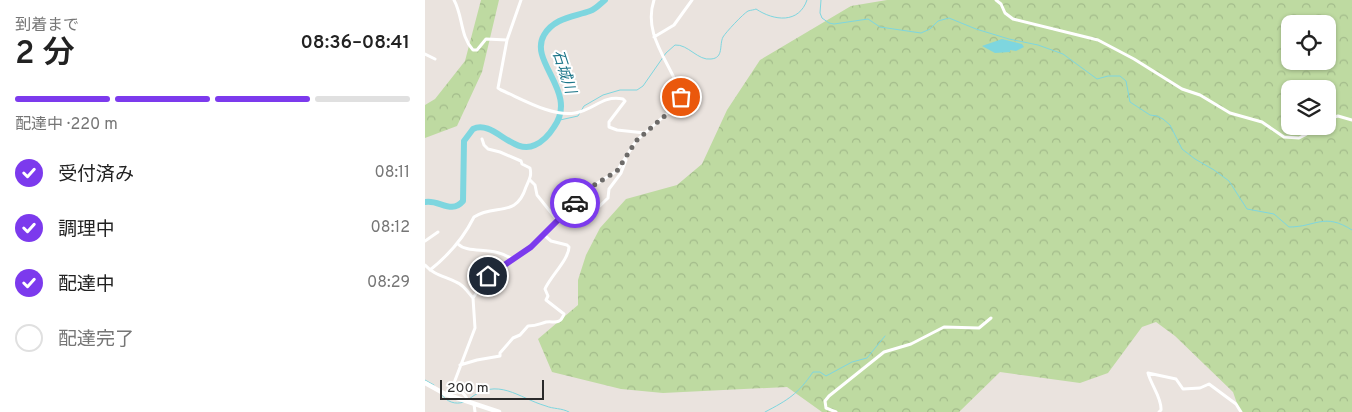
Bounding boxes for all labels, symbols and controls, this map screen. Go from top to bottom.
map controls [1281,15,1336,135]
button: locate [1281,15,1336,70]
text: 到着まで [15,16,79,36]
text: 08:36–08:41 [300,31,410,55]
text: 2 分 [15,35,74,75]
water label: 石城川 [547,48,580,98]
pin [660,76,702,118]
button: layers [1281,80,1336,135]
icon: bag [667,83,695,111]
text: 配達中 · 220 m [15,115,118,135]
icon: check [15,159,43,187]
text: 受付済み [58,163,134,187]
text: 08:11 [374,163,410,183]
courier [550,178,600,228]
icon: car [561,189,589,217]
icon: check [15,214,43,242]
text: 調理中 [58,218,115,242]
text: 08:12 [371,218,410,238]
pin [467,255,509,297]
icon: home [474,262,502,290]
icon: check [15,269,43,297]
text: 配達中 [58,273,115,297]
text: 08:29 [367,273,410,293]
text: 配達完了 [58,328,134,352]
scale bar [440,377,544,400]
text: 200 m [447,380,489,397]

